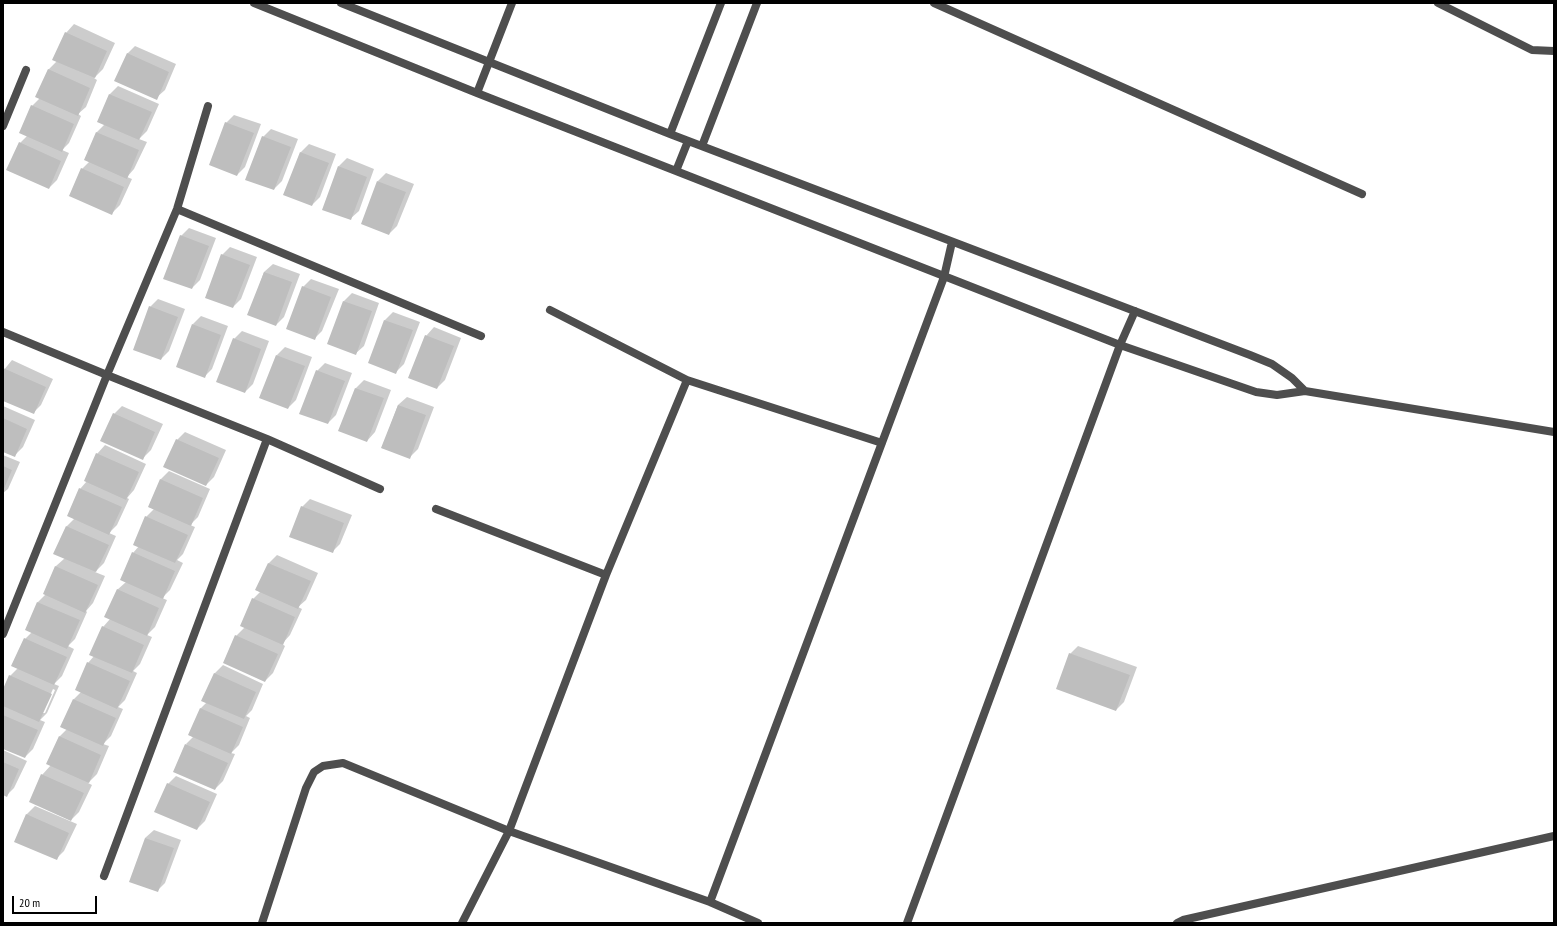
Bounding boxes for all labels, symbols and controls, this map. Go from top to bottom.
scale bar [14,888,99,914]
text: 20 m [19,895,40,910]

